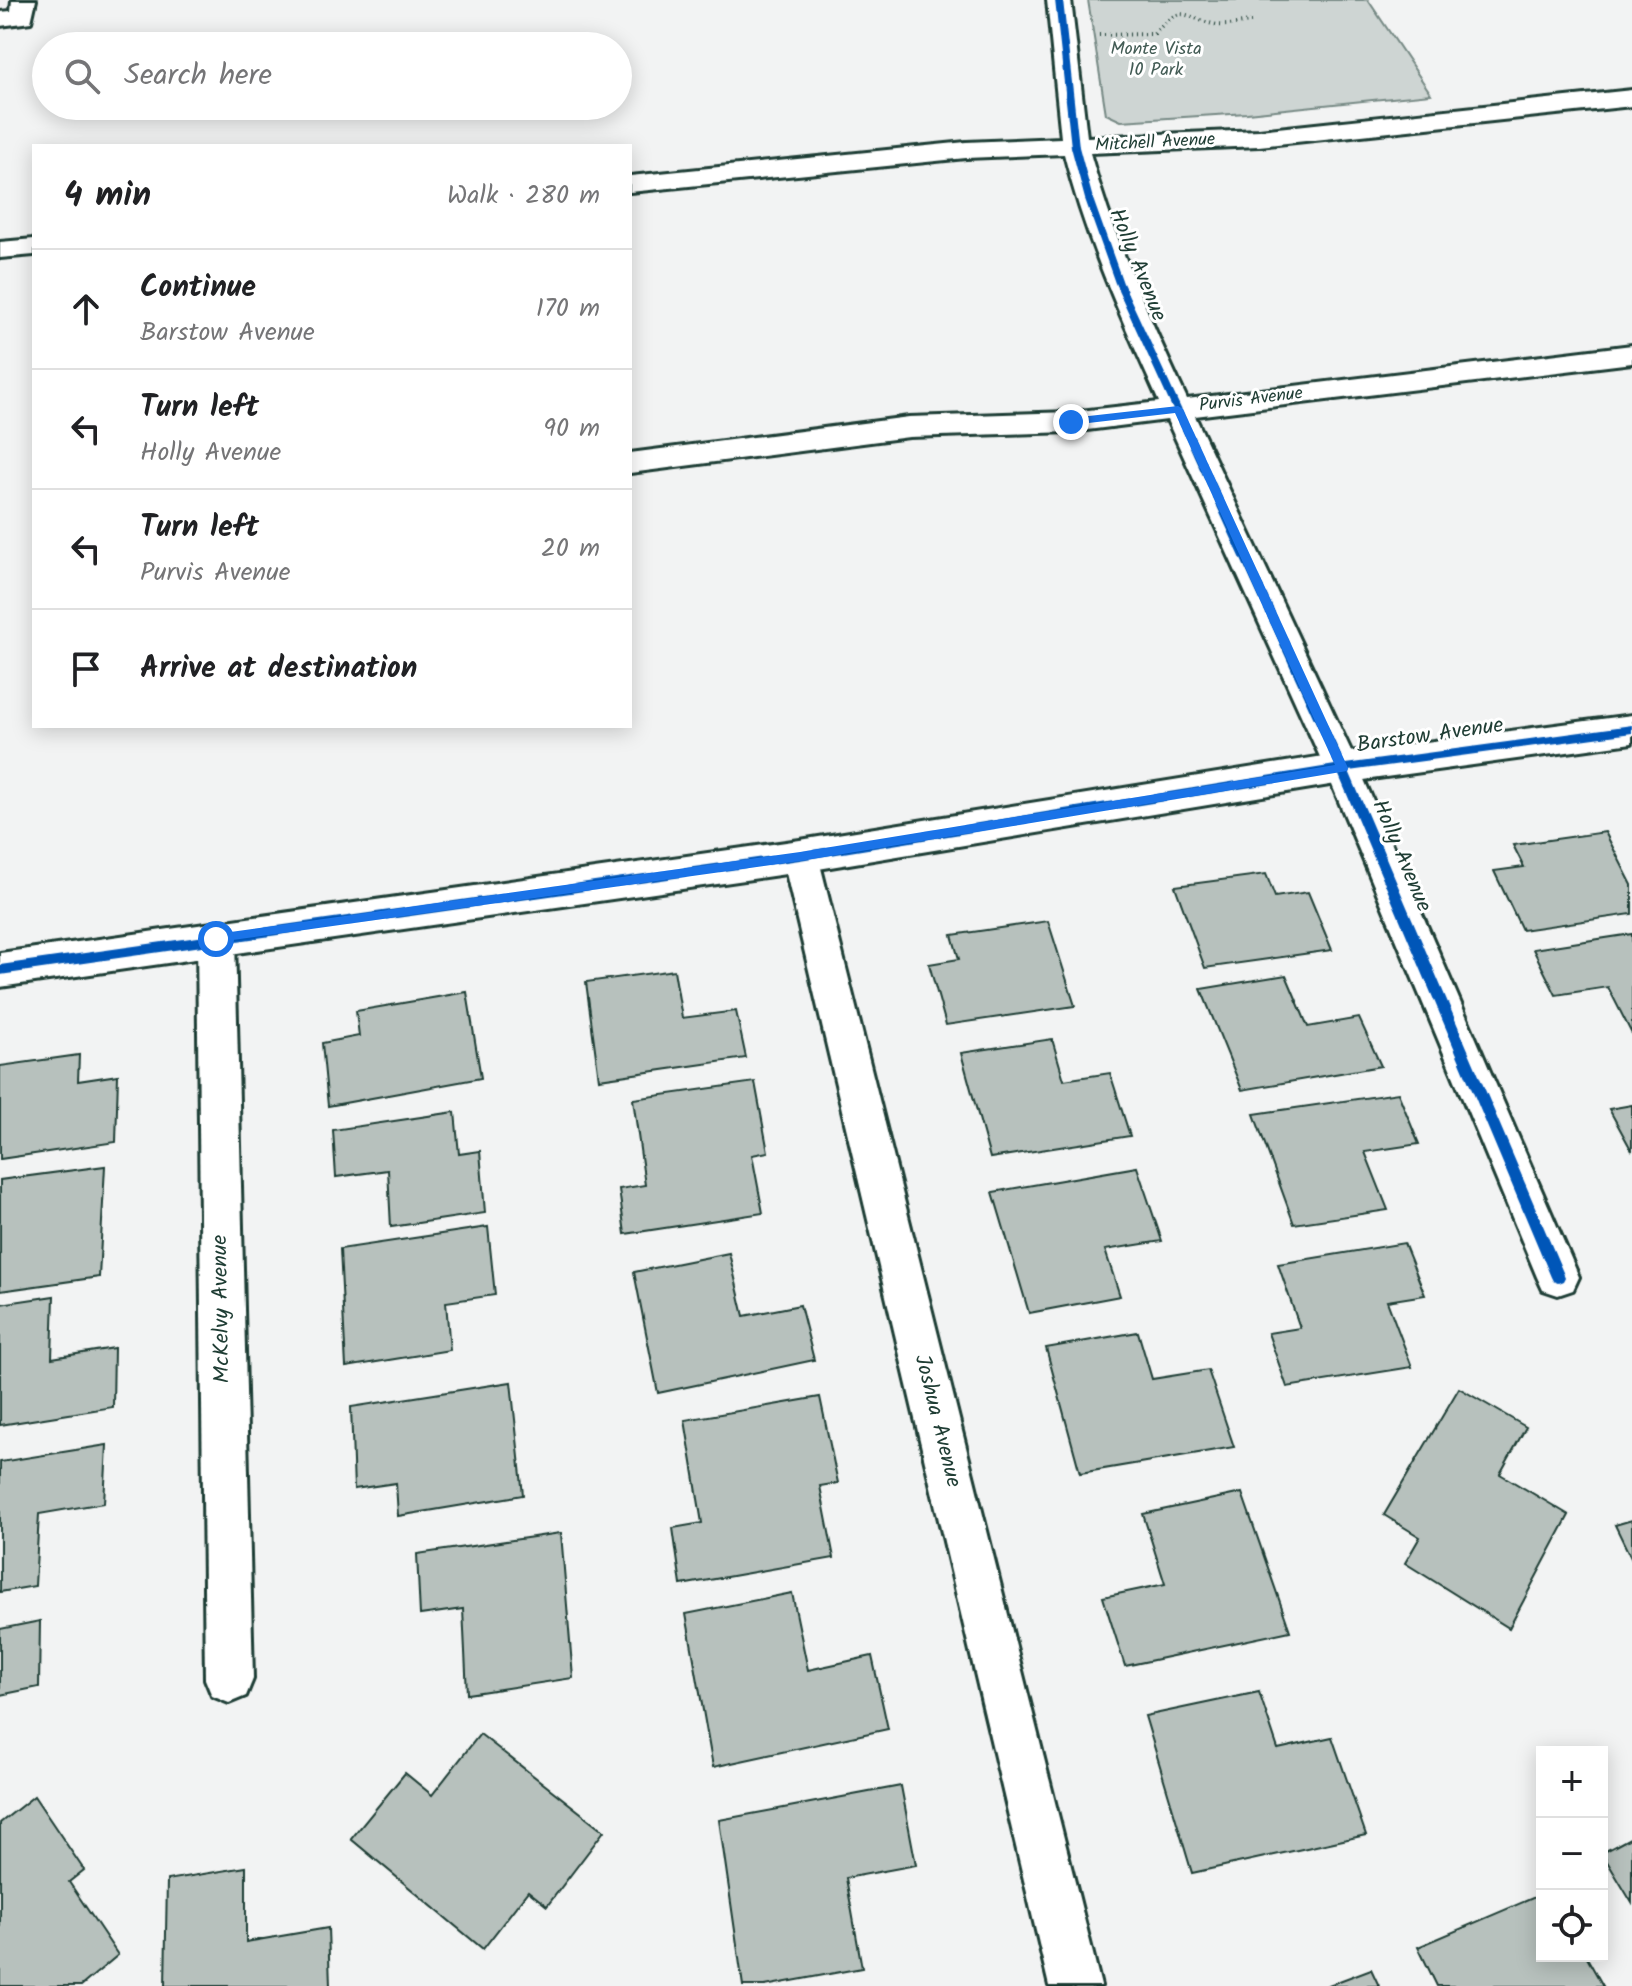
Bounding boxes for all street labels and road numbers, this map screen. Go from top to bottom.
street label: Mitchell Avenue [1094,125,1216,161]
street label: Holly Avenue [1098,203,1176,327]
street label: Purvis Avenue [1198,379,1304,421]
street label: Barstow Avenue [1354,708,1506,764]
street label: Holly Avenue [1362,794,1440,918]
street label: McKelvy Avenue [203,1234,241,1384]
street label: Joshua Avenue [904,1351,970,1491]

